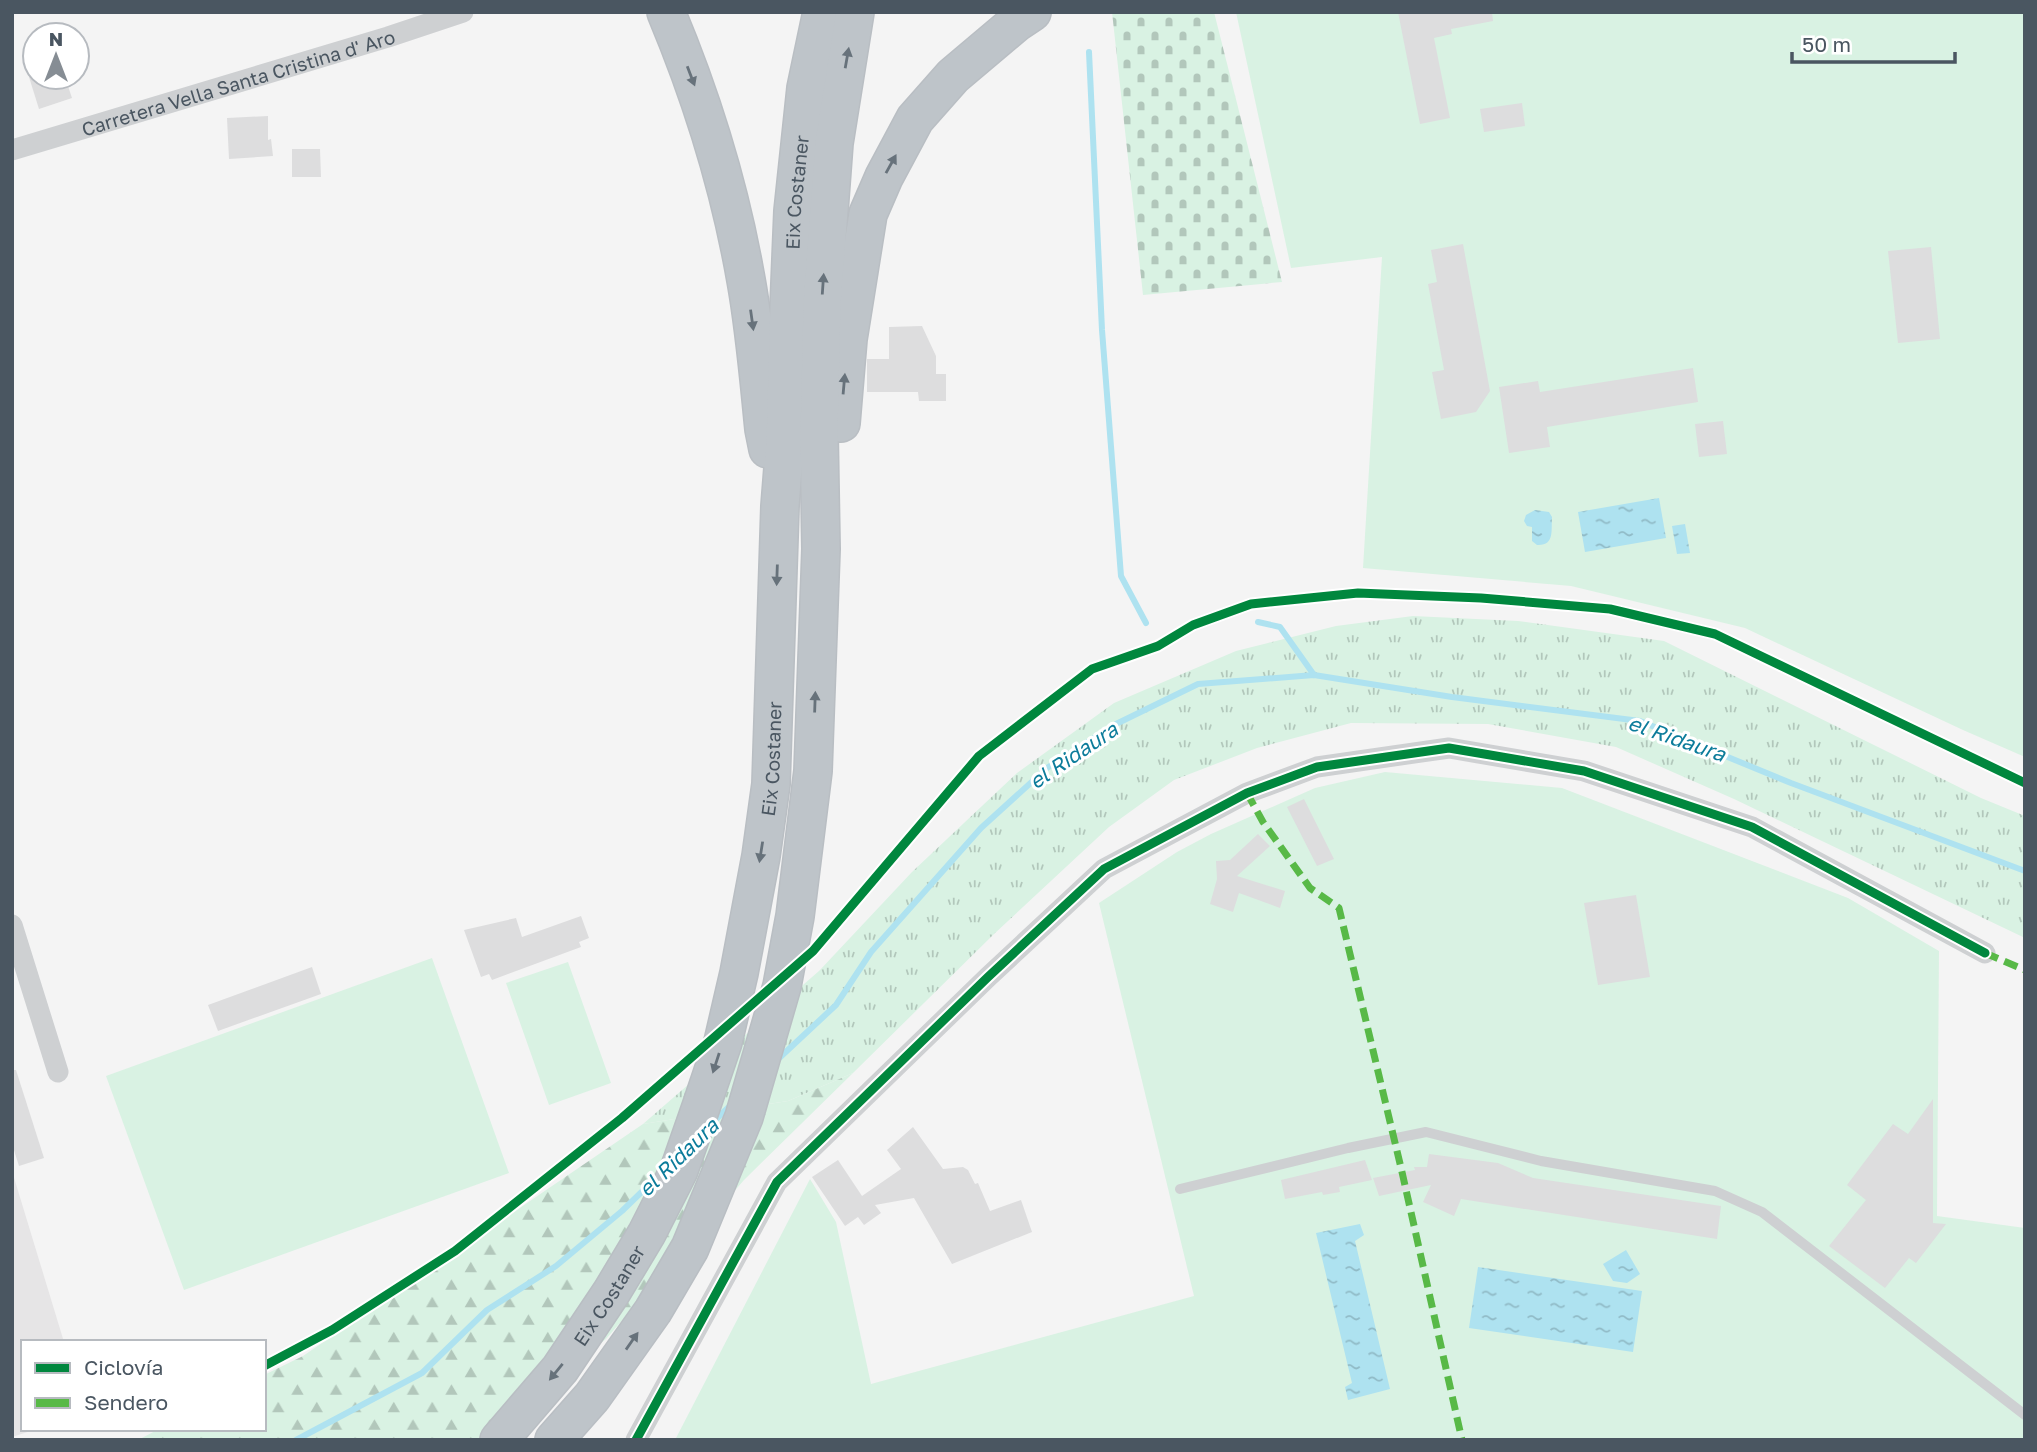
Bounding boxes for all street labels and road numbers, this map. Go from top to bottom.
street label: Carretera Vella Santa Cristina d' Aro [79,24,398,140]
street label: Eix Costaner [780,133,813,250]
street label: Eix Costaner [755,700,785,817]
street label: Eix Costaner [568,1240,649,1350]

